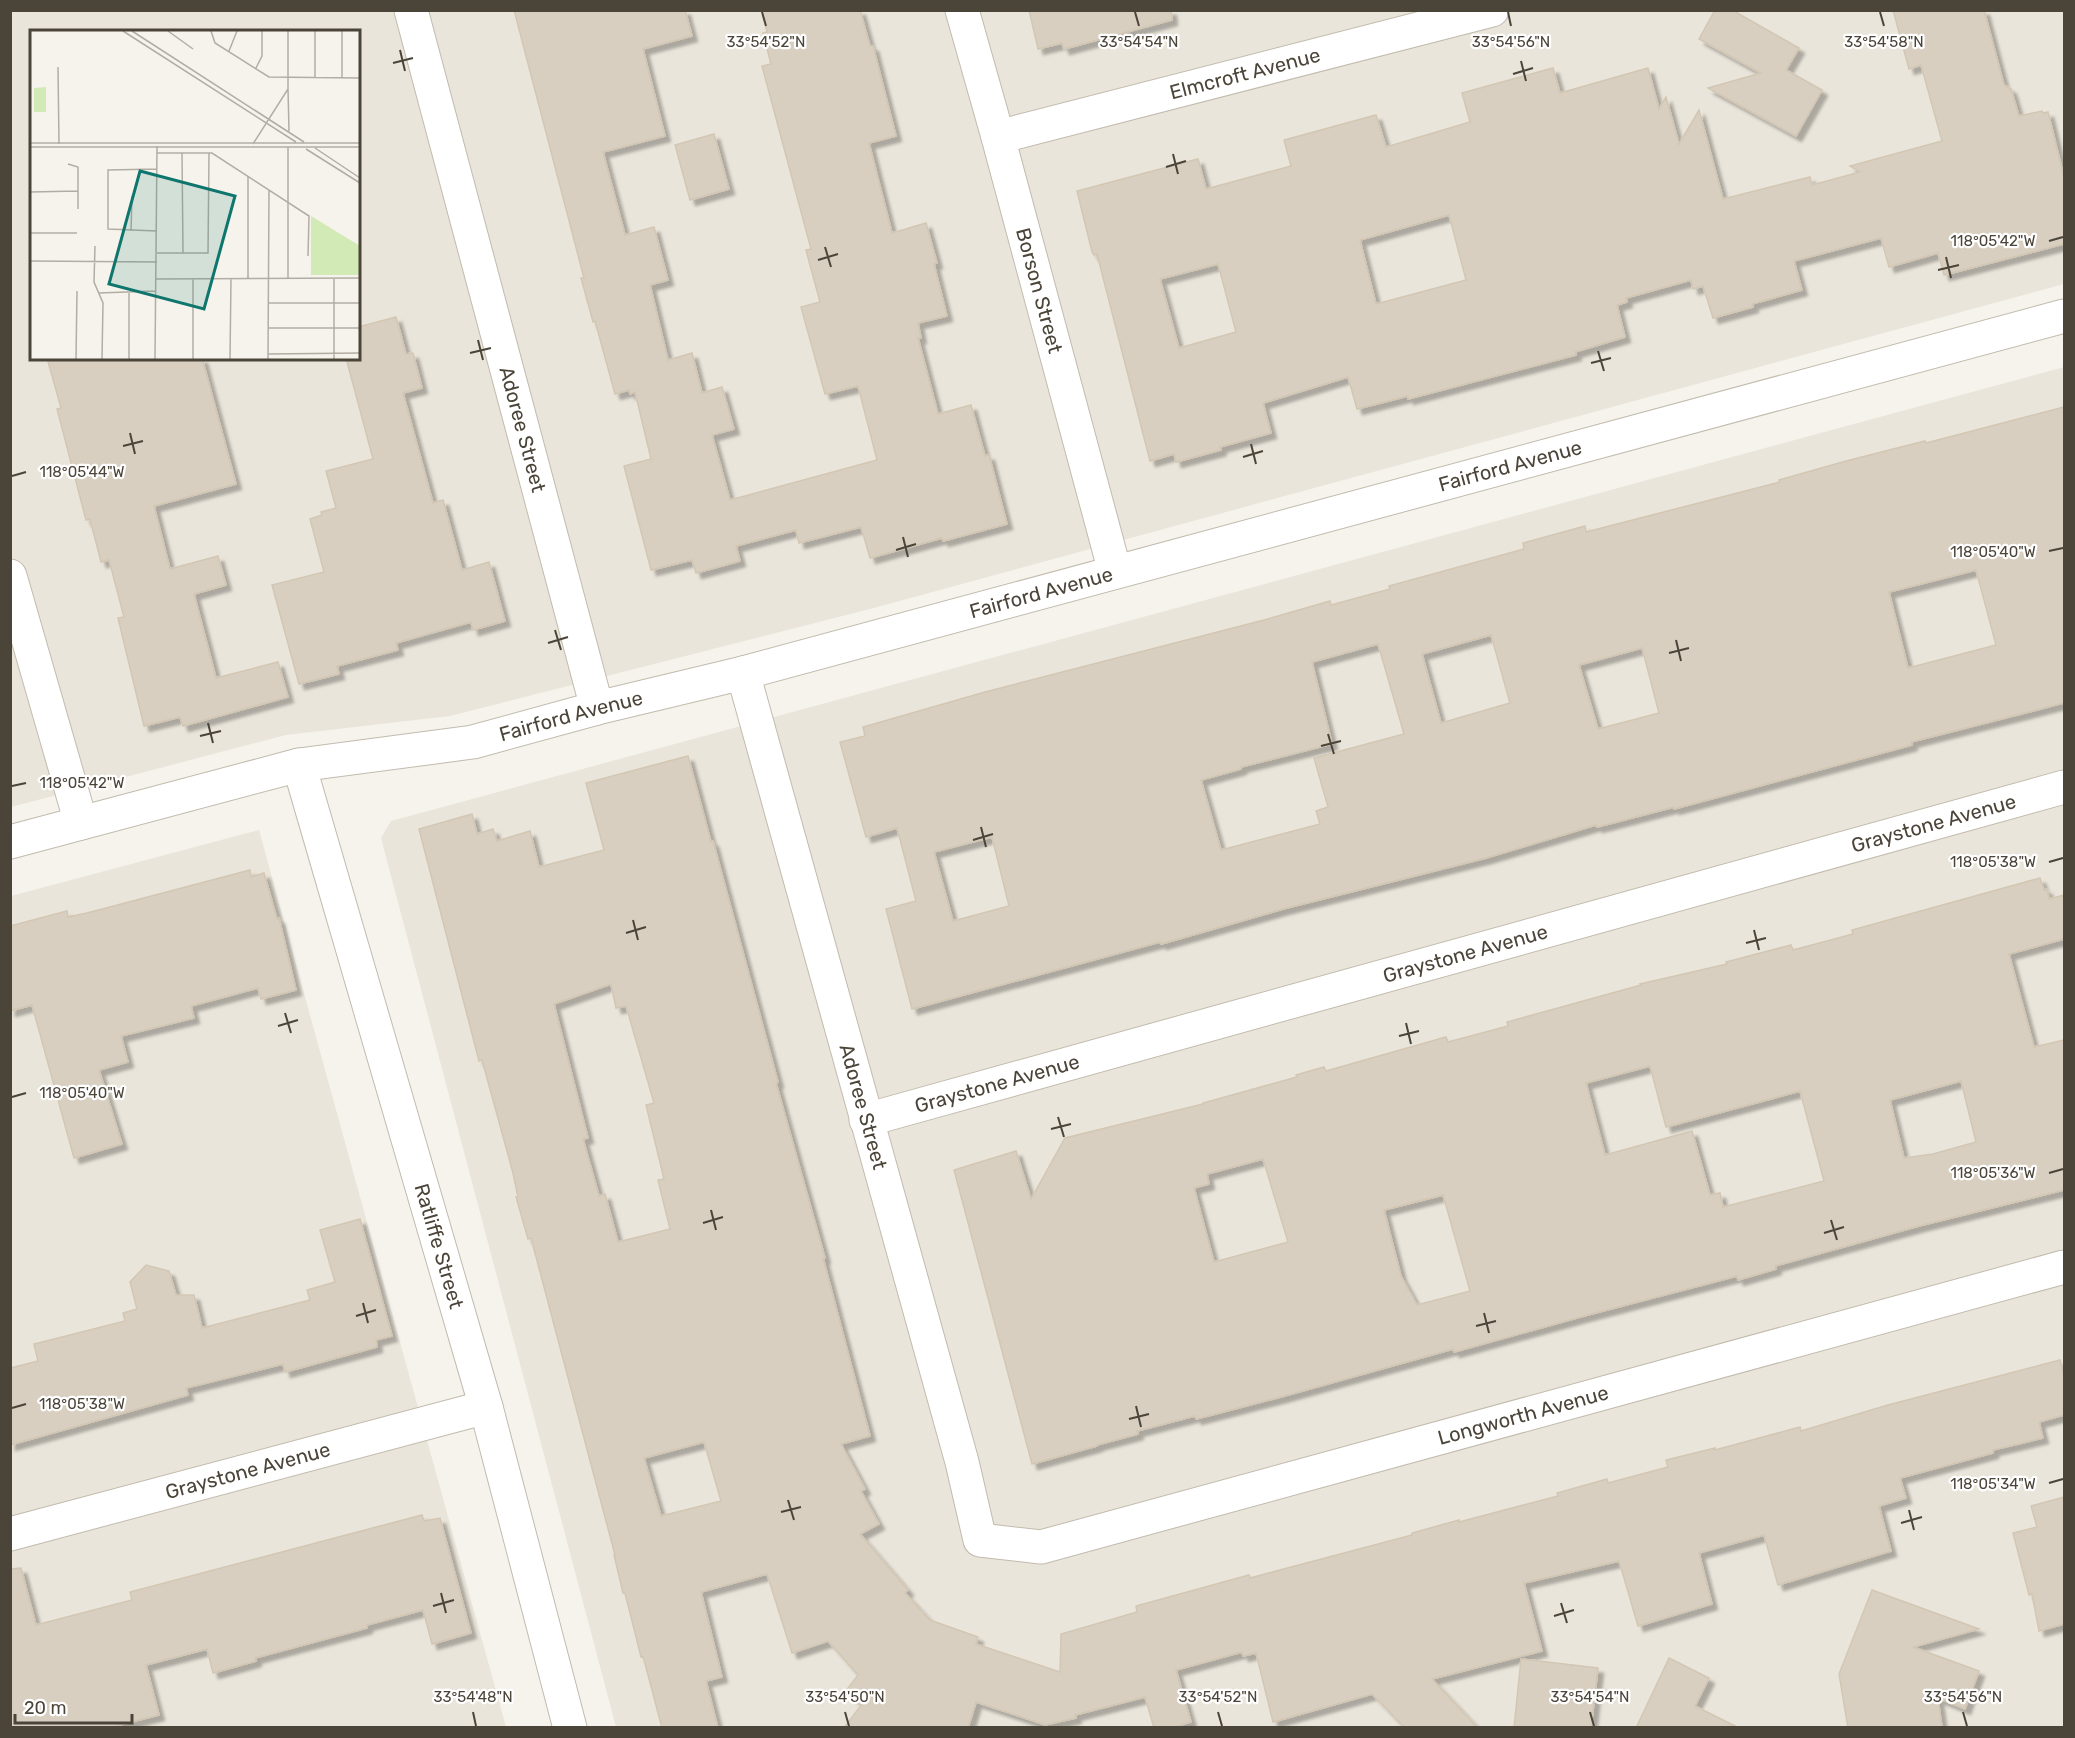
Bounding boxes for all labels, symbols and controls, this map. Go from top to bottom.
inset map [30,30,360,360]
text: 33°54'52"N [727,33,805,51]
text: 33°54'54"N [1100,33,1178,51]
text: 33°54'56"N [1472,33,1550,51]
text: 33°54'58"N [1844,33,1924,51]
street label: Elmcroft Avenue [1167,43,1323,104]
street label: Borson Street [1011,225,1068,356]
text: 118°05'42"W [1951,232,2035,250]
street label: Adoree Street [495,364,551,495]
street label: Fairford Avenue [1436,435,1584,496]
text: 118°05'44"W [39,463,125,481]
text: 118°05'40"W [1950,543,2036,561]
street label: Fairford Avenue [967,562,1115,623]
street label: Fairford Avenue [497,685,645,746]
text: 118°05'42"W [40,774,124,792]
street label: Graystone Avenue [1848,789,2019,858]
text: 118°05'38"W [1950,853,2036,871]
street label: Graystone Avenue [1380,919,1550,988]
street label: Adoree Street [835,1041,892,1172]
street label: Graystone Avenue [912,1049,1082,1118]
text: 118°05'40"W [39,1084,125,1102]
text: 118°05'36"W [1950,1164,2036,1182]
street label: Ratliffe Street [410,1181,469,1312]
street label: Longworth Avenue [1435,1380,1611,1450]
text: 118°05'38"W [39,1395,125,1413]
street label: Graystone Avenue [163,1437,333,1504]
text: 118°05'34"W [1950,1475,2036,1493]
scale bar [15,1687,132,1725]
text: 33°54'48"N [433,1688,513,1706]
text: 33°54'50"N [805,1688,885,1706]
text: 33°54'52"N [1179,1688,1257,1706]
text: 33°54'54"N [1551,1688,1629,1706]
text: 33°54'56"N [1924,1688,2002,1706]
text: 20 m [24,1697,66,1719]

